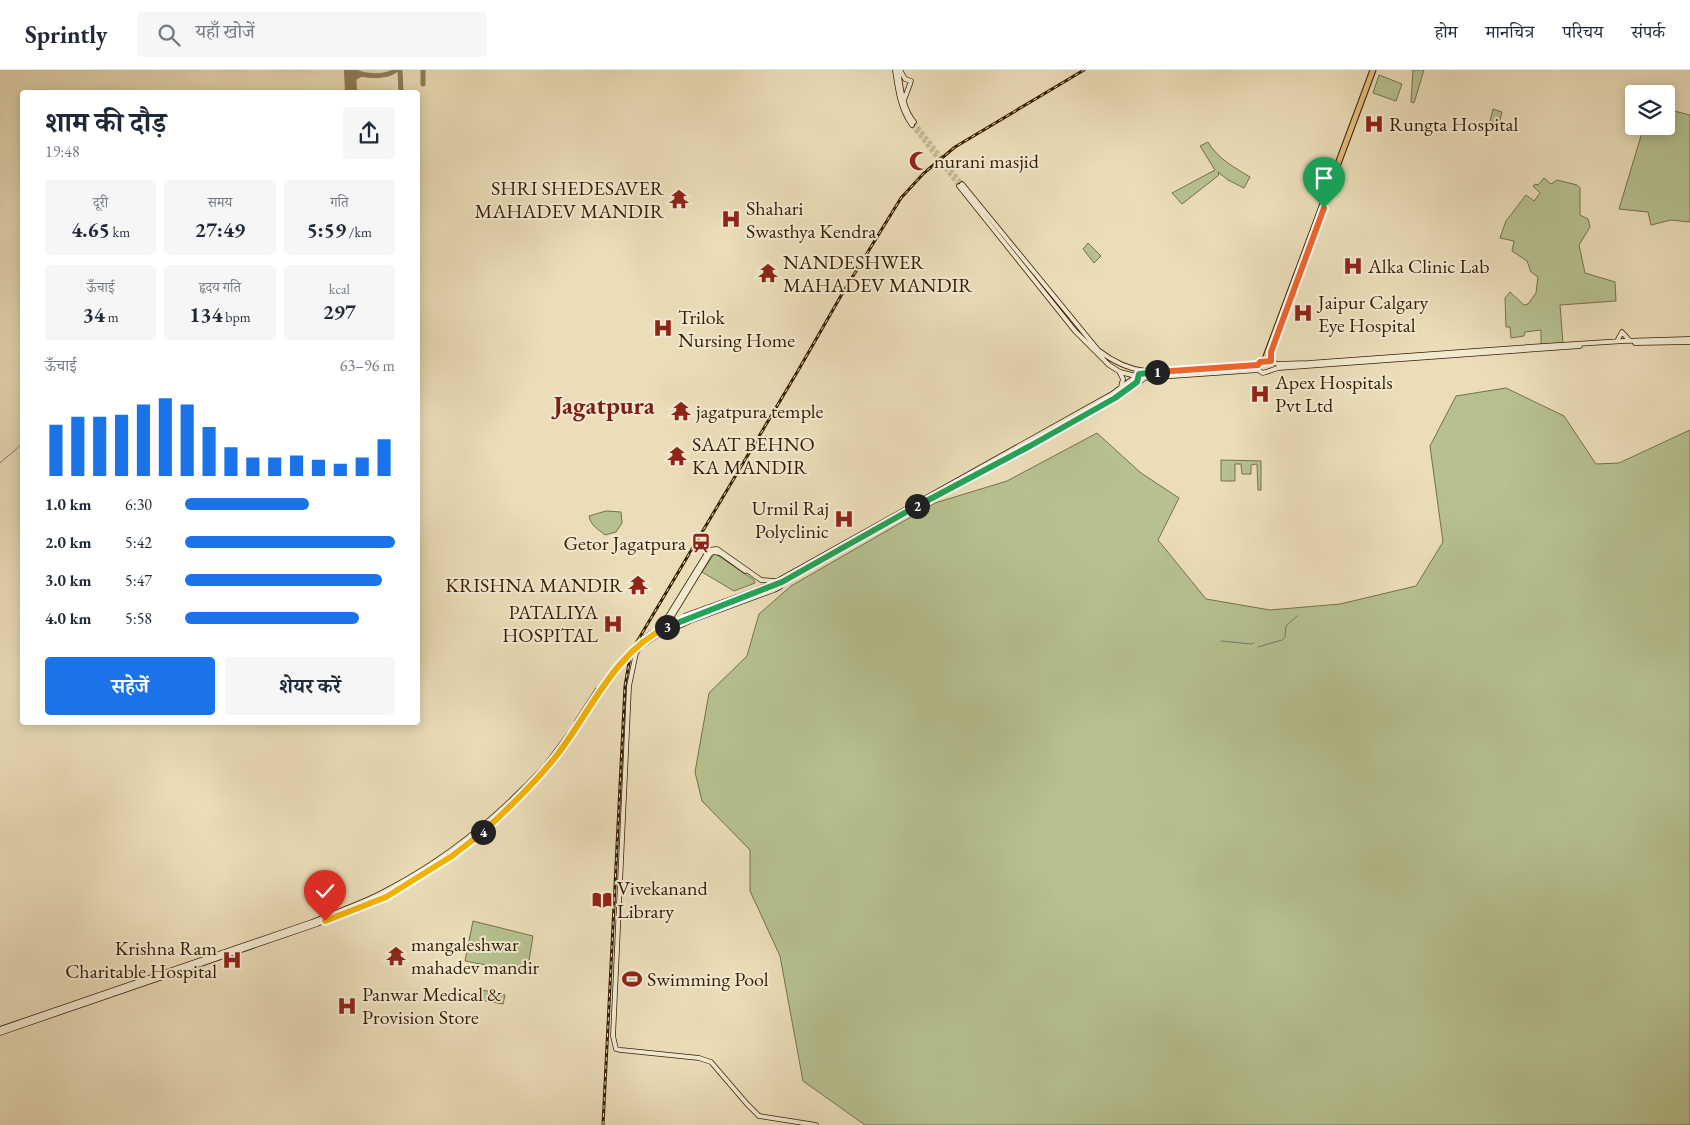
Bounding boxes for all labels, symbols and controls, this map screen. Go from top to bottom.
search box [137,12,487,57]
text: Sprintly [25,19,107,50]
text: यहाँ खोजें [195,19,255,44]
text: होम [1435,20,1458,43]
text: मानचित्र [1486,20,1534,43]
text: परिचय [1562,20,1603,43]
text: संपर्क [1631,20,1665,43]
icon: search [155,21,183,49]
map controls [1625,85,1675,135]
button: layers [1625,85,1675,135]
text: शाम की दौड़ [45,104,166,140]
button: share [343,107,395,159]
place label: Rungta Hospital [1389,111,1518,137]
hospital icon: Rungta Hospital [1363,113,1385,135]
text: 19:48 [45,141,80,162]
place label: nurani masjid [934,148,1040,174]
mosque icon: nurani masjid [908,150,930,172]
pin [1303,157,1345,208]
icon: arrive [1310,164,1338,192]
place label: SHRI SHEDESAVER MAHADEV MANDIR [474,175,665,224]
temple icon: SHRI SHEDESAVER MAHADEV MANDIR [668,188,690,210]
text: दूरी [93,193,108,211]
text: समय [208,193,232,211]
text: गति [330,193,348,211]
place label: Shahari Swasthya Kendra [746,195,876,244]
hospital icon: Shahari Swasthya Kendra [720,208,742,230]
text: 4.65 [71,216,110,243]
text: 27:49 [195,216,245,243]
text: 5:59 [307,216,346,243]
text: km [110,223,130,241]
text: /km [346,223,372,241]
place label: NANDESHWER MAHADEV MANDIR [783,249,973,298]
place label: Alka Clinic Lab [1367,253,1489,279]
hospital icon: Alka Clinic Lab [1342,255,1364,277]
temple icon: NANDESHWER MAHADEV MANDIR [757,262,779,284]
text: ऊँचाई [87,278,114,296]
text: हृदय गति [199,278,241,296]
text: kcal [329,280,350,298]
place label: Jaipur Calgary Eye Hospital [1316,289,1429,338]
text: 297 [323,298,356,325]
text: 34 [83,301,105,328]
text: 134 [189,301,223,328]
hospital icon: Jaipur Calgary Eye Hospital [1292,302,1314,324]
place label: Trilok Nursing Home [678,304,795,353]
text: m [105,308,119,326]
text: bpm [223,308,251,326]
hospital icon: Trilok Nursing Home [652,317,674,339]
text: ऊँचाई [45,355,77,376]
text: 63–96 m [340,355,395,376]
pin: 1 [1144,360,1170,384]
text: 1 [1154,363,1161,381]
place label: Apex Hospitals Pvt Ltd [1274,369,1393,418]
hospital icon: Apex Hospitals Pvt Ltd [1249,383,1271,405]
district label: Jagatpura [550,389,656,422]
place label: jagatpura temple [695,398,824,424]
temple icon: jagatpura temple [670,400,692,422]
place label: SAAT BEHNO KA MANDIR [692,431,815,480]
temple icon: SAAT BEHNO KA MANDIR [666,445,688,467]
text: 1.0 km [45,494,91,515]
text: 6:30 [125,494,152,515]
pin: 2 [904,494,930,518]
place label: Urmil Raj Polyclinic [752,495,829,544]
text: 2 [914,497,921,515]
hospital icon: Urmil Raj Polyclinic [833,508,855,530]
place label: Getor Jagatpura [563,530,686,556]
text: 2.0 km [45,532,91,553]
text: 5:42 [125,532,152,553]
station icon: Getor Jagatpura [690,532,712,554]
text: 3.0 km [45,570,91,591]
text: 5:47 [125,570,152,591]
place label: KRISHNA MANDIR [445,572,624,598]
temple icon: KRISHNA MANDIR [627,574,649,596]
place label: PATALIYA HOSPITAL [502,599,598,648]
text: 4.0 km [45,608,91,629]
text: 5:58 [125,608,152,629]
hospital icon: PATALIYA HOSPITAL [602,613,624,635]
pin: 3 [654,614,680,640]
text: 3 [664,618,671,636]
button: सहेजें [45,657,215,715]
button: शेयर करें [225,657,395,715]
pin: 4 [470,820,496,844]
text: 4 [480,823,487,841]
pin [304,870,346,921]
place label: Vivekanand Library [617,875,708,924]
icon: check [311,877,339,905]
library icon: Vivekanand Library [591,889,613,911]
place label: mangaleshwar mahadev mandir [411,931,540,980]
place label: Krishna Ram Charitable Hospital [65,935,217,984]
temple icon: mangaleshwar mahadev mandir [385,945,407,967]
hospital icon: Krishna Ram Charitable Hospital [221,949,243,971]
place label: Swimming Pool [647,966,769,992]
sports icon: Swimming Pool [621,968,643,990]
place label: Panwar Medical & Provision Store [362,981,502,1030]
hospital icon: Panwar Medical & Provision Store [336,995,358,1017]

